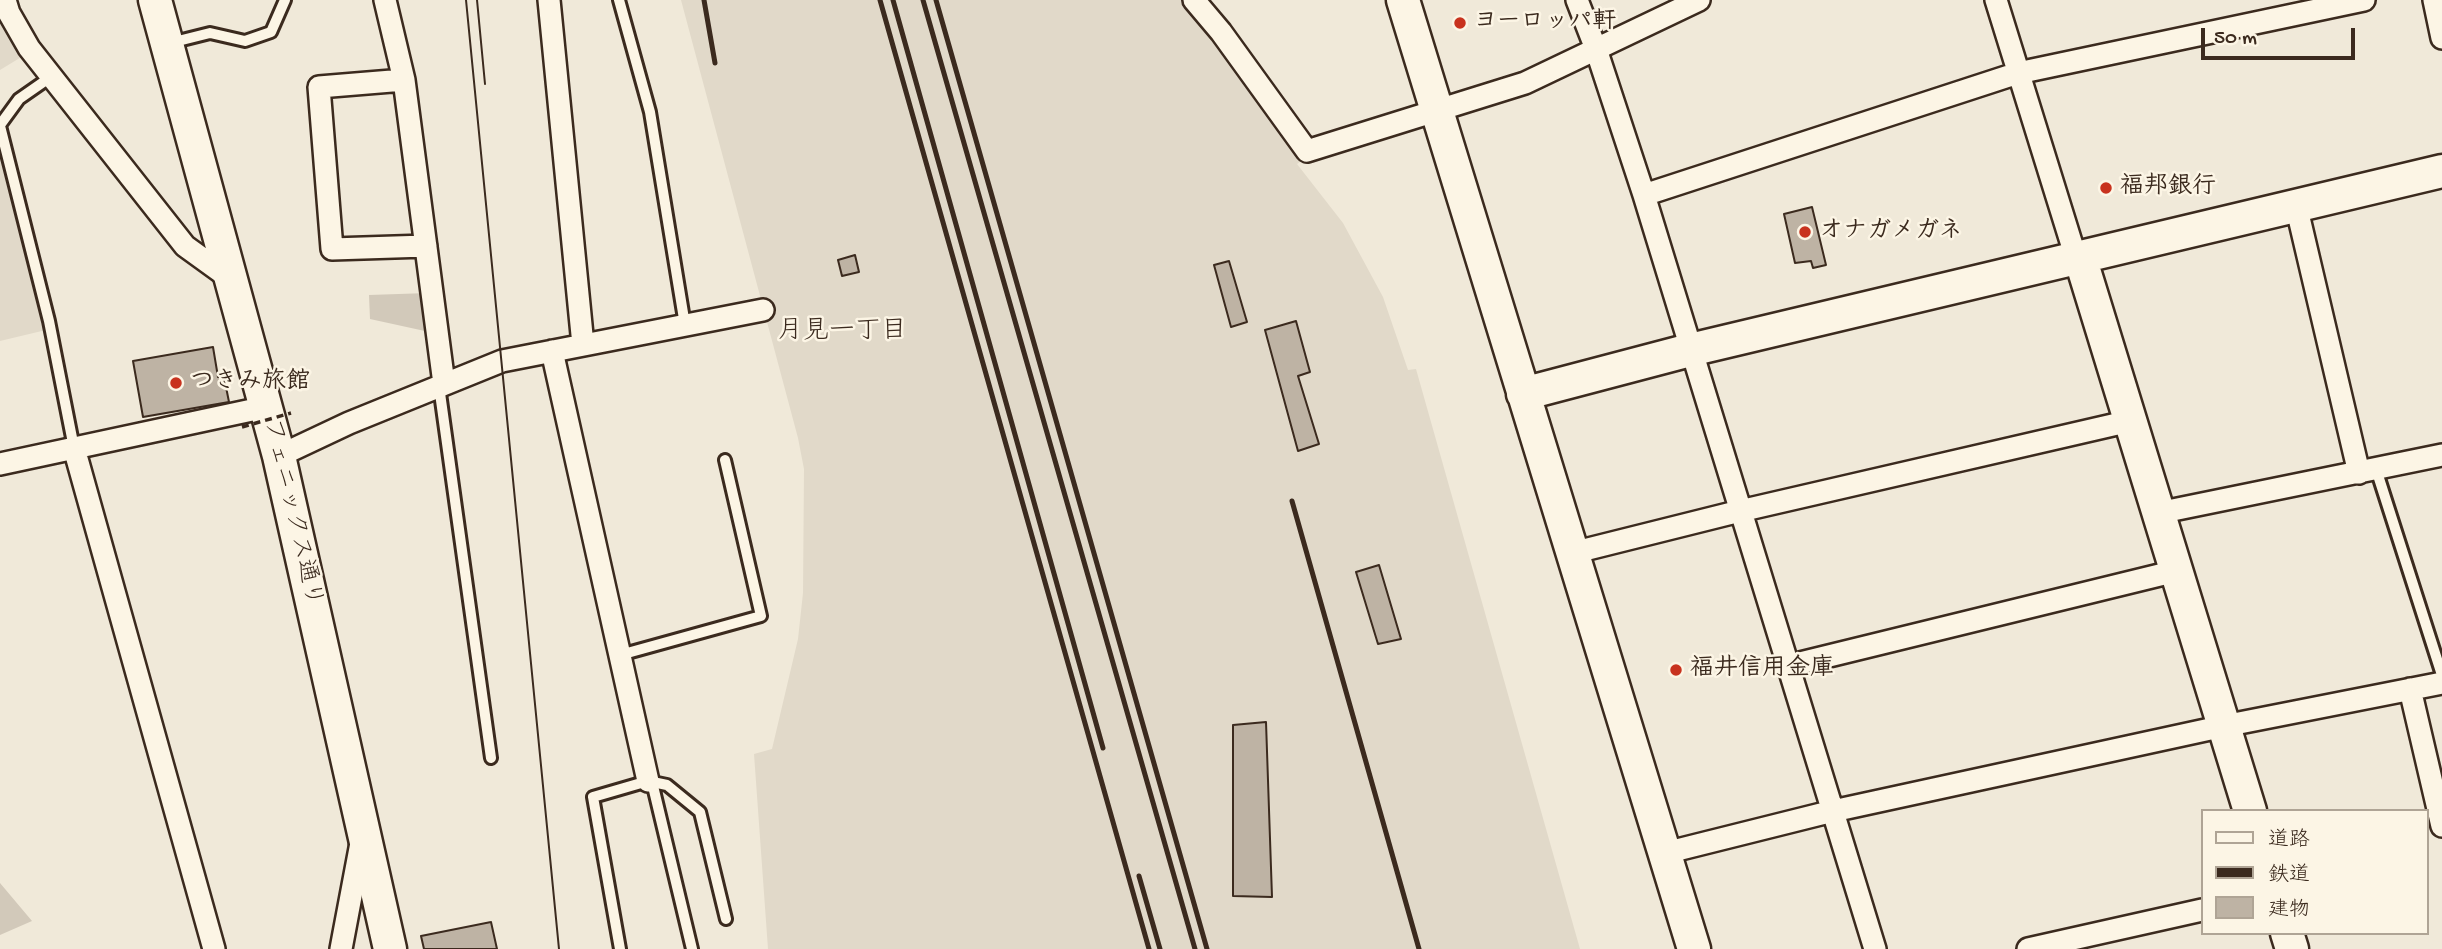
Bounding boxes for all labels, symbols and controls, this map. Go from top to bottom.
place label: ヨーロッパ軒 [1474,9,1617,37]
scale bar [2204,14,2358,58]
marker: ヨーロッパ軒 [1452,15,1468,31]
text: 50 m [2214,27,2257,52]
place label: 福邦銀行 [2120,174,2216,202]
marker: 福邦銀行 [2098,180,2114,196]
place label: オナガメガネ [1819,218,1963,246]
marker: オナガメガネ [1797,224,1813,240]
district label: 月見一丁目 [777,317,907,349]
place label: つきみ旅館 [190,369,310,397]
marker: つきみ旅館 [168,375,184,391]
street label: フェニックス通り [255,416,327,610]
place label: 福井信用金庫 [1690,656,1834,684]
marker: 福井信用金庫 [1668,662,1684,678]
legend [2200,809,2428,935]
text: 道路 [2268,829,2310,854]
text: 鉄道 [2268,864,2310,889]
text: 建物 [2268,899,2310,924]

